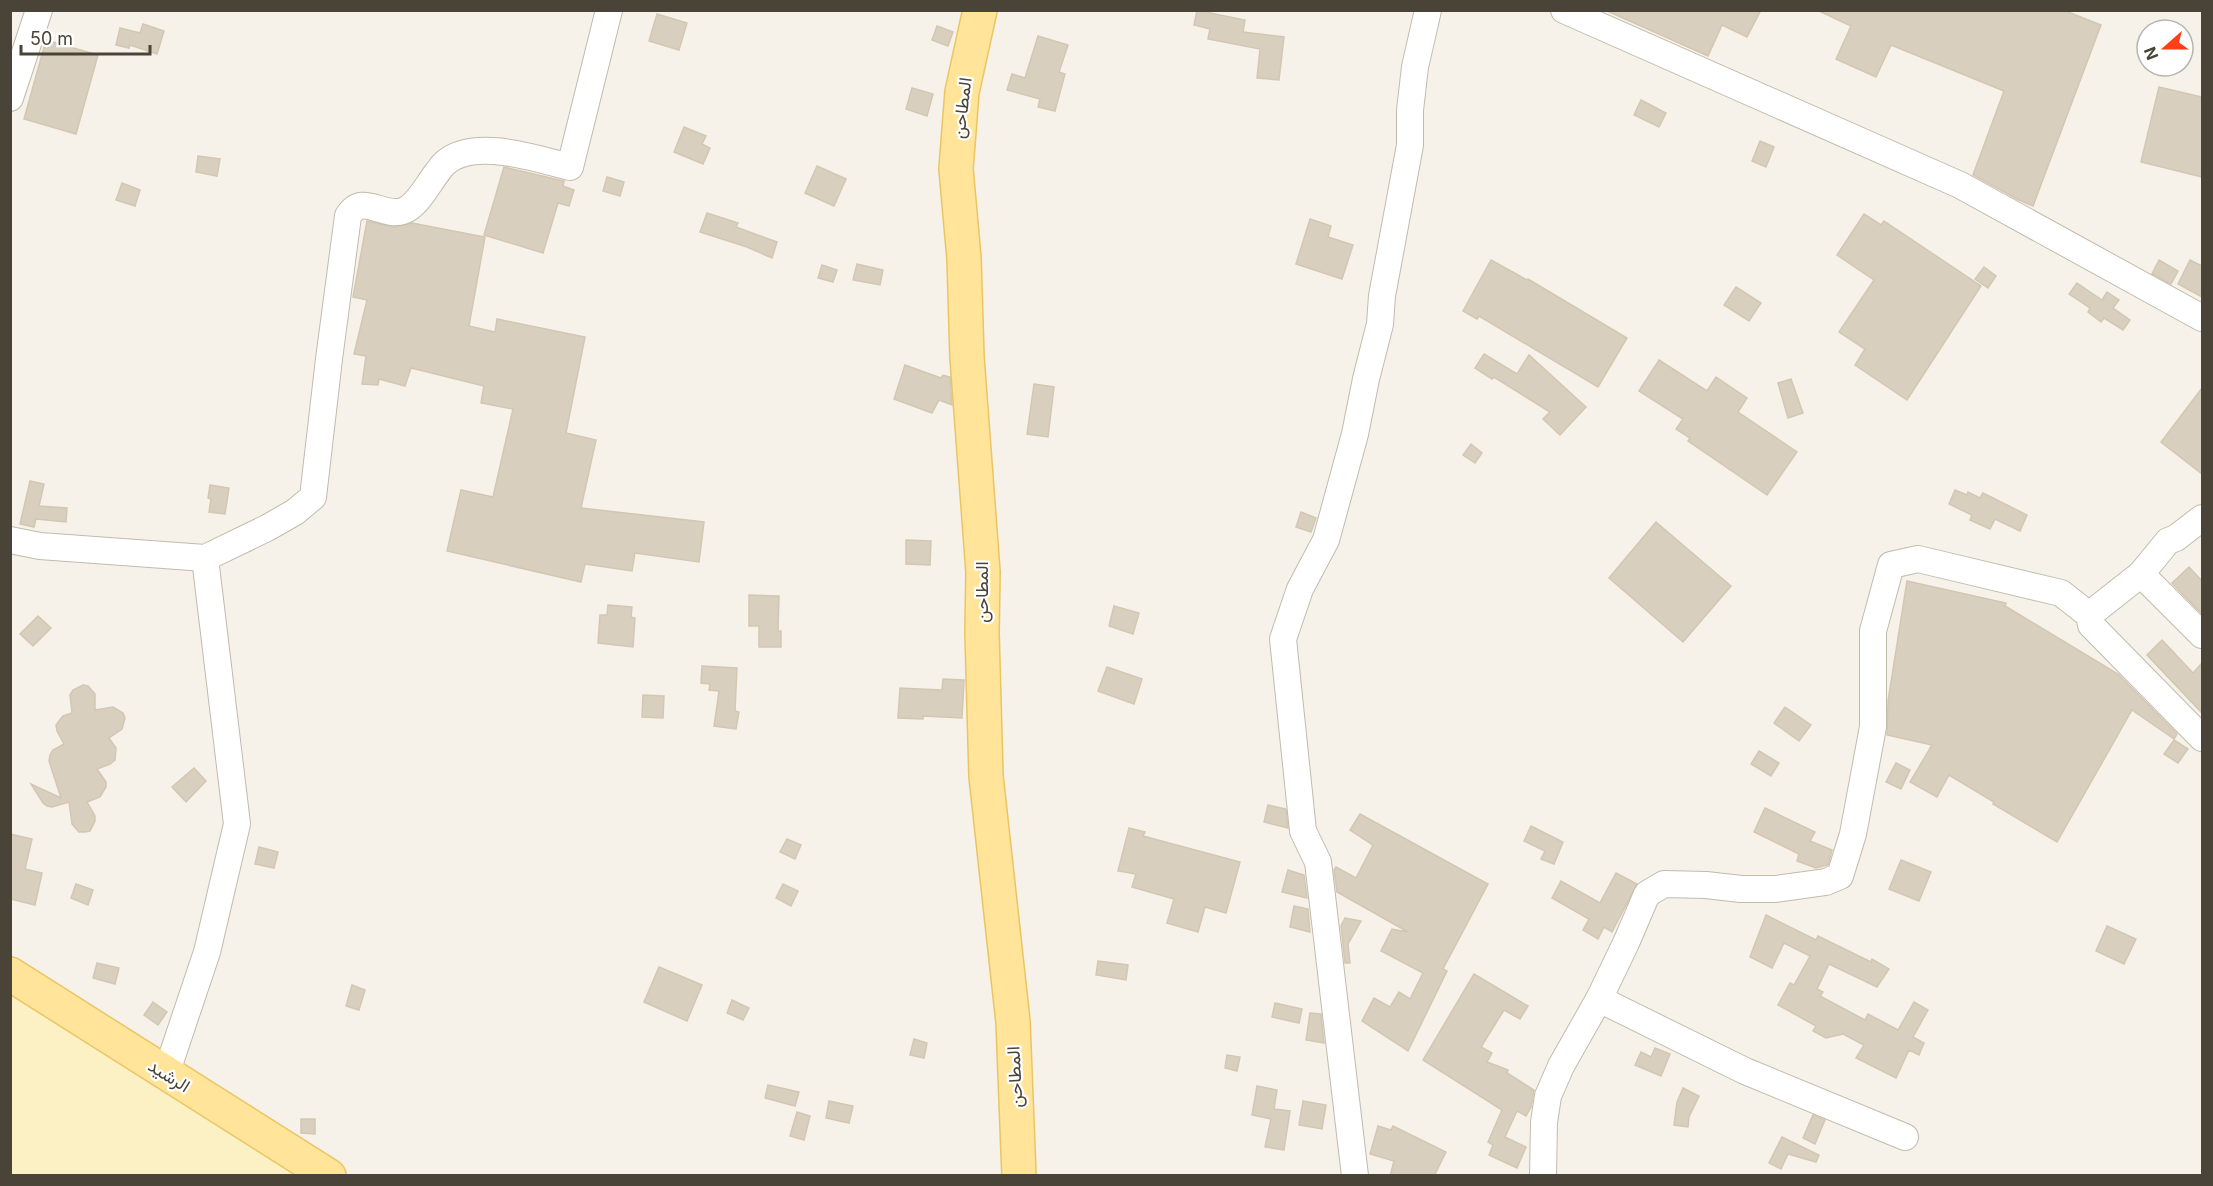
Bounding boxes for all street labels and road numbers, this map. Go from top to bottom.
street label: المطاحن [947,76,977,140]
street label: المطاحن [971,561,993,623]
street label: المطاحن [1002,1046,1028,1108]
street label: الرشيد [144,1055,194,1097]

